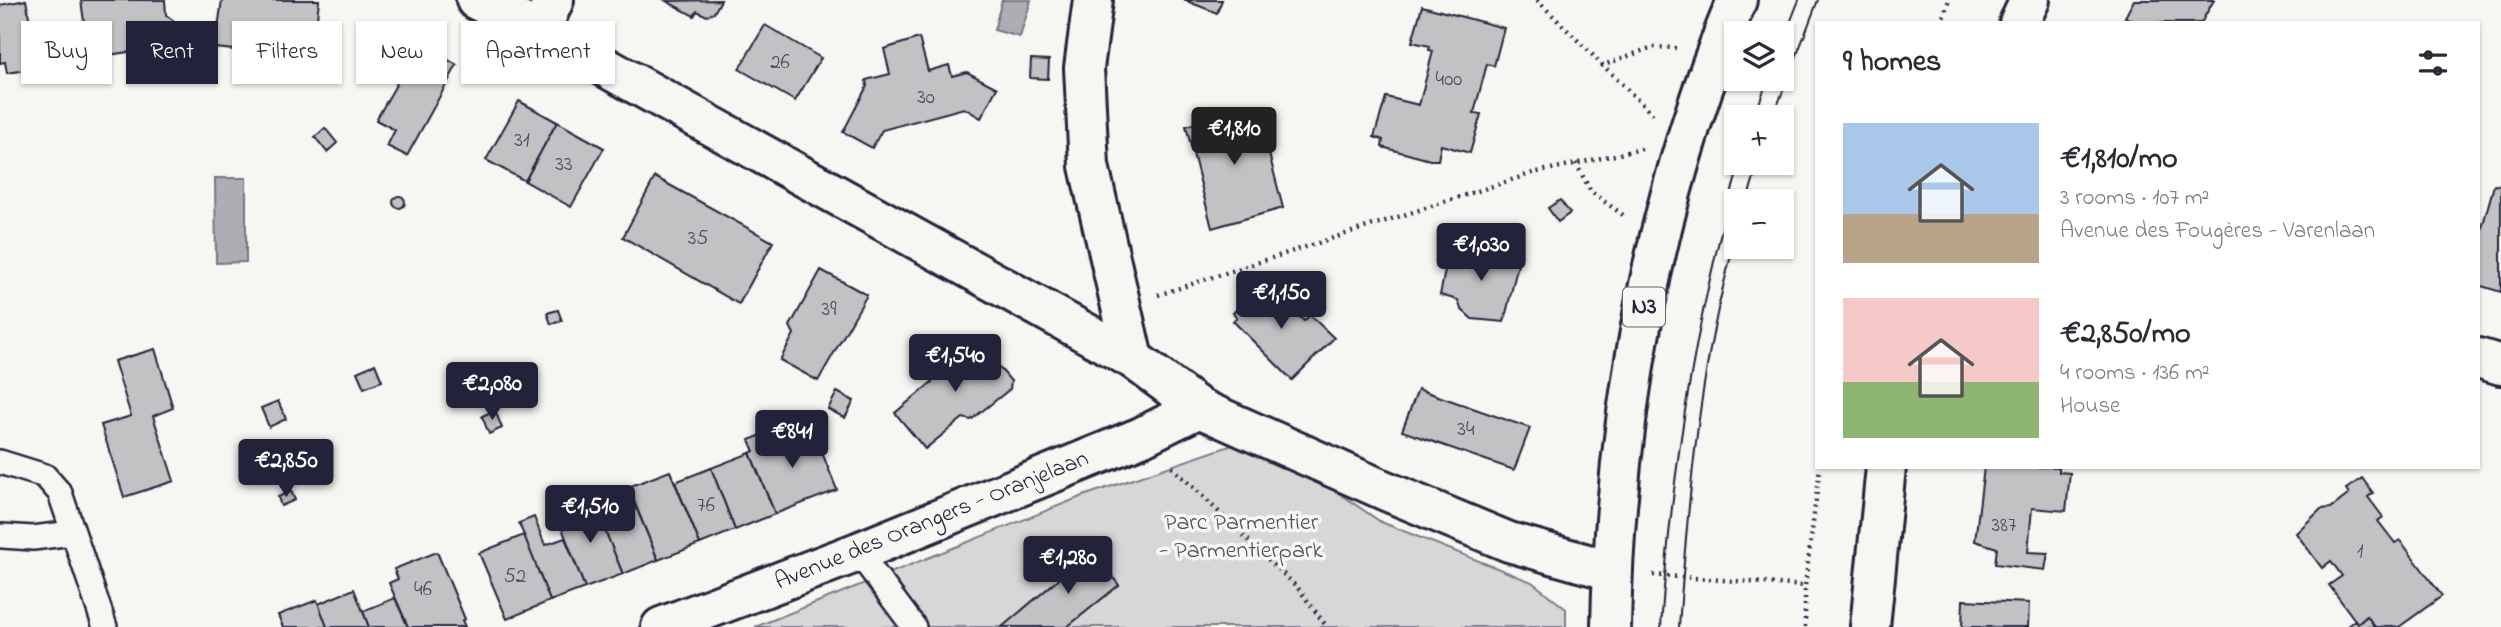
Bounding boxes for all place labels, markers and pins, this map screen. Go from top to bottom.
pin: €1,810 [1177,108,1291,167]
pin: €1,030 [1424,224,1538,283]
pin: €1,150 [1224,272,1338,331]
pin: €1,540 [898,334,1012,394]
pin: €2,080 [435,362,549,422]
pin: €841 [751,410,833,470]
pin: €2,850 [229,440,343,499]
pin: €1,510 [533,486,647,545]
pin: €1,280 [1011,536,1125,596]

